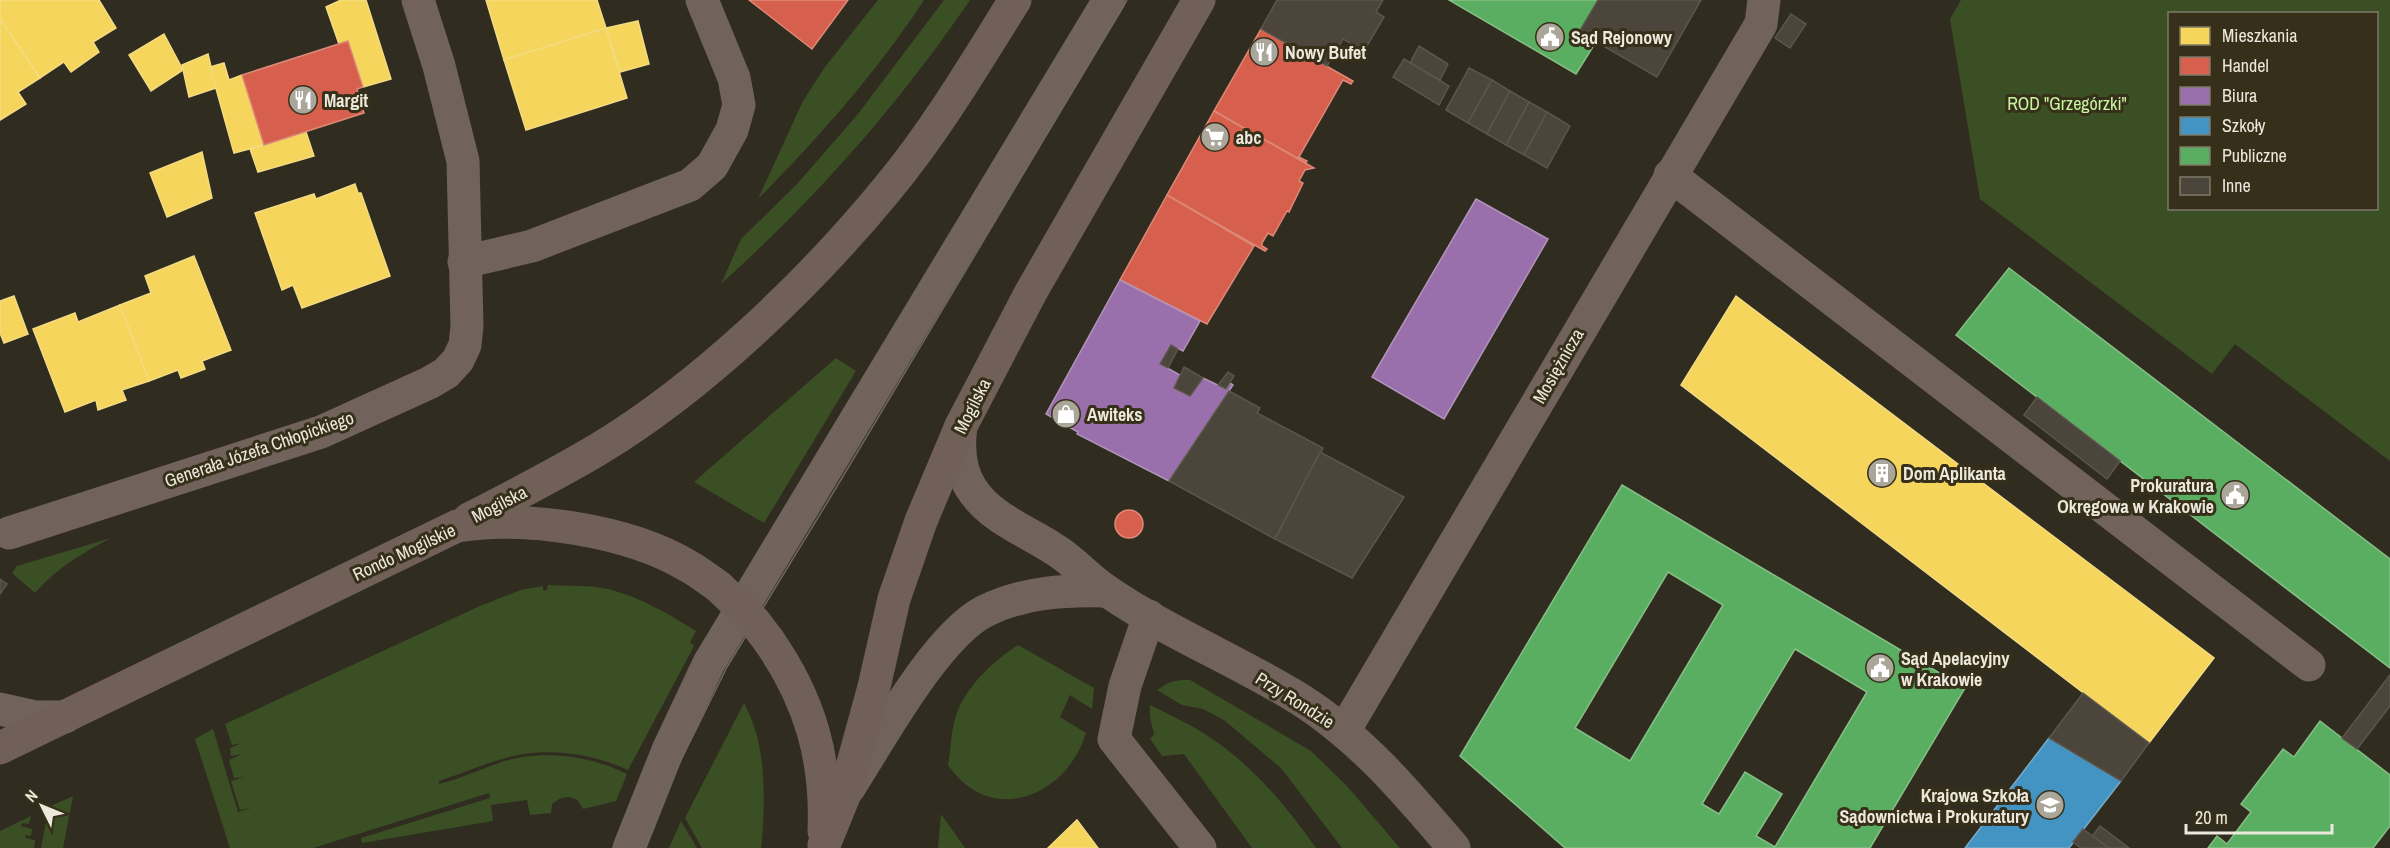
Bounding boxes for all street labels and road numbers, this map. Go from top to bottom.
street label: Mosiężnicza [1526,324,1590,408]
street label: Mogilska [947,374,997,438]
street label: Generała Józefa Chłopickiego [161,405,357,493]
street label: Mogilska [467,479,531,529]
street label: Rondo Mogilskie [349,517,459,587]
street label: Przy Rondzie [1251,666,1339,734]

